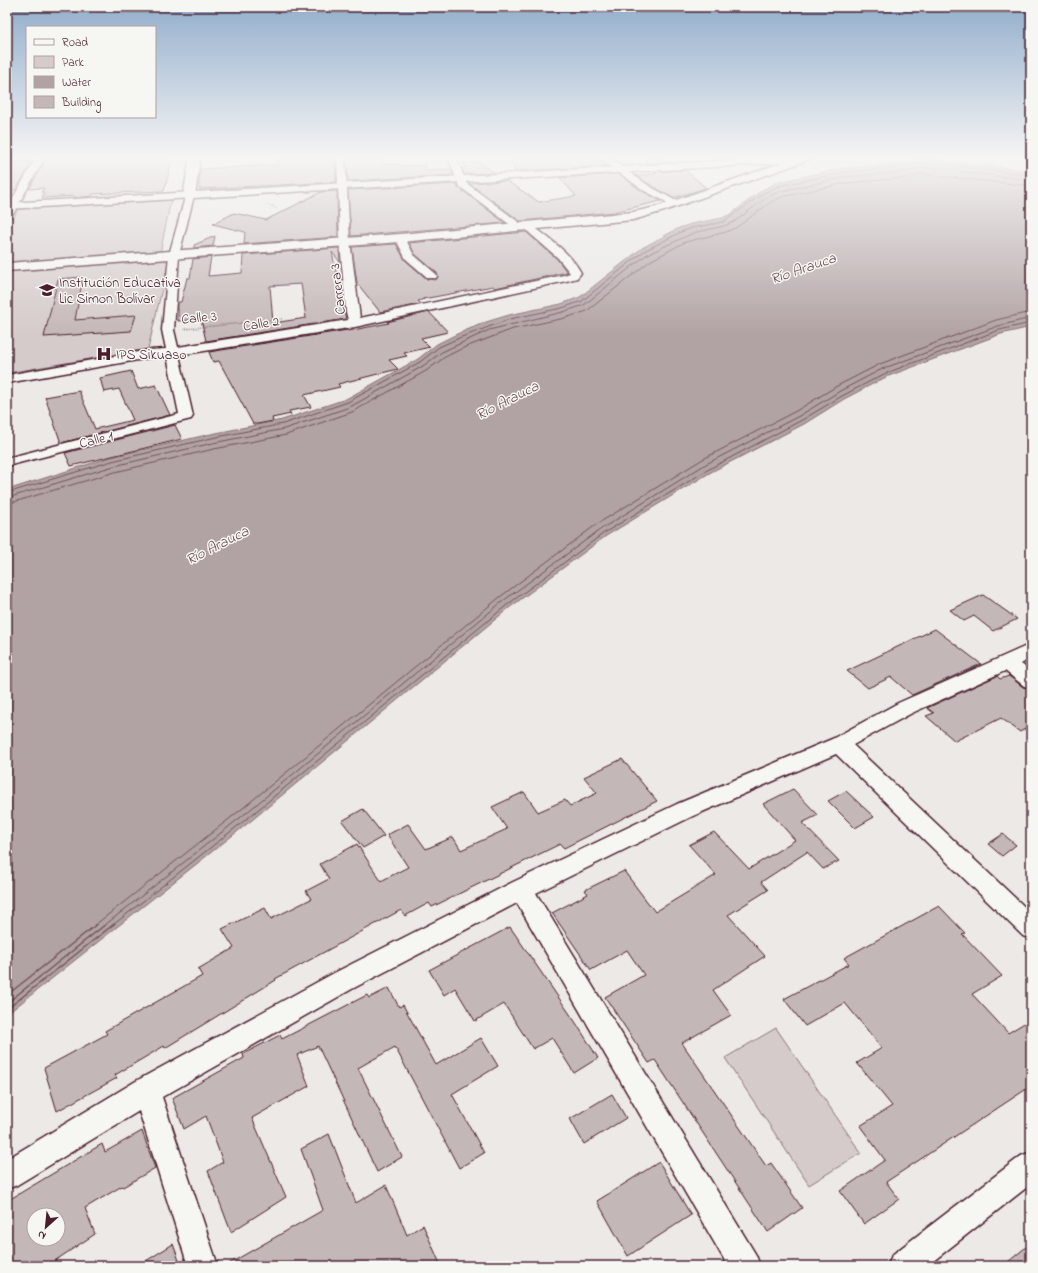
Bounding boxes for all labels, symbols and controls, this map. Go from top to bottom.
legend [26,26,156,118]
text: Road [62,34,88,52]
text: Park [62,54,84,72]
text: Water [62,74,91,92]
text: Building [61,94,101,113]
water label: Río Arauca [768,247,840,290]
street label: Carrera 3 [325,262,352,316]
place label: Institución Educativa Lic Simon Bolívar [59,273,181,310]
school or university icon: Institución Educativa Lic Simon Bolívar [38,281,56,299]
street label: Calle 3 [180,306,218,331]
street label: Calle 2 [241,311,281,338]
hospital icon: IPS Sikuaso [95,345,113,363]
place label: IPS Sikuaso [116,345,187,366]
water label: Río Arauca [472,375,543,426]
street label: Calle 1 [77,426,116,455]
water label: Río Arauca [182,520,253,571]
north arrow [26,1207,66,1247]
text: N [35,1226,49,1244]

